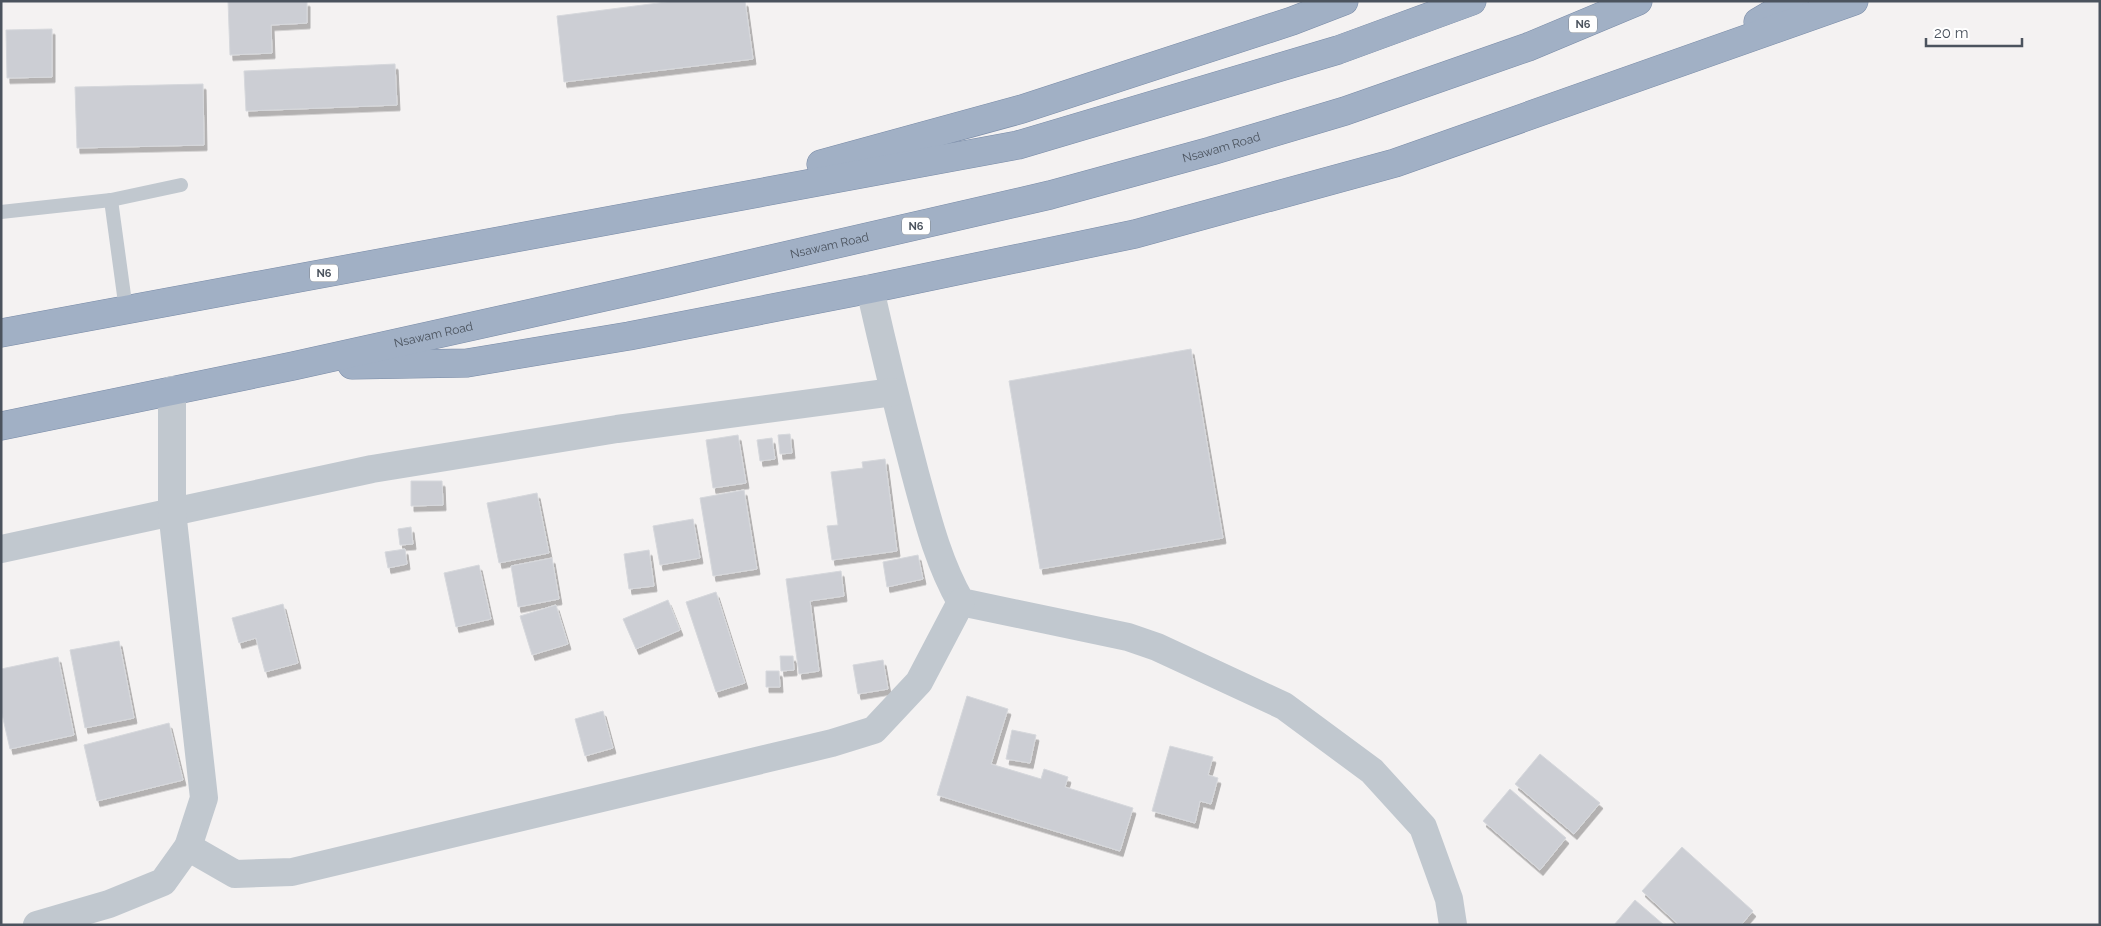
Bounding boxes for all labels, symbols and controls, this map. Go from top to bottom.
road number: N6 [1569,15,1597,32]
scale bar [1926,15,2022,47]
text: 20 m [1934,24,1969,42]
street label: Nsawam Road [1181,130,1262,165]
road number: N6 [902,218,930,235]
street label: Nsawam Road [789,230,870,261]
road number: N6 [310,264,338,282]
street label: Nsawam Road [393,319,474,350]

